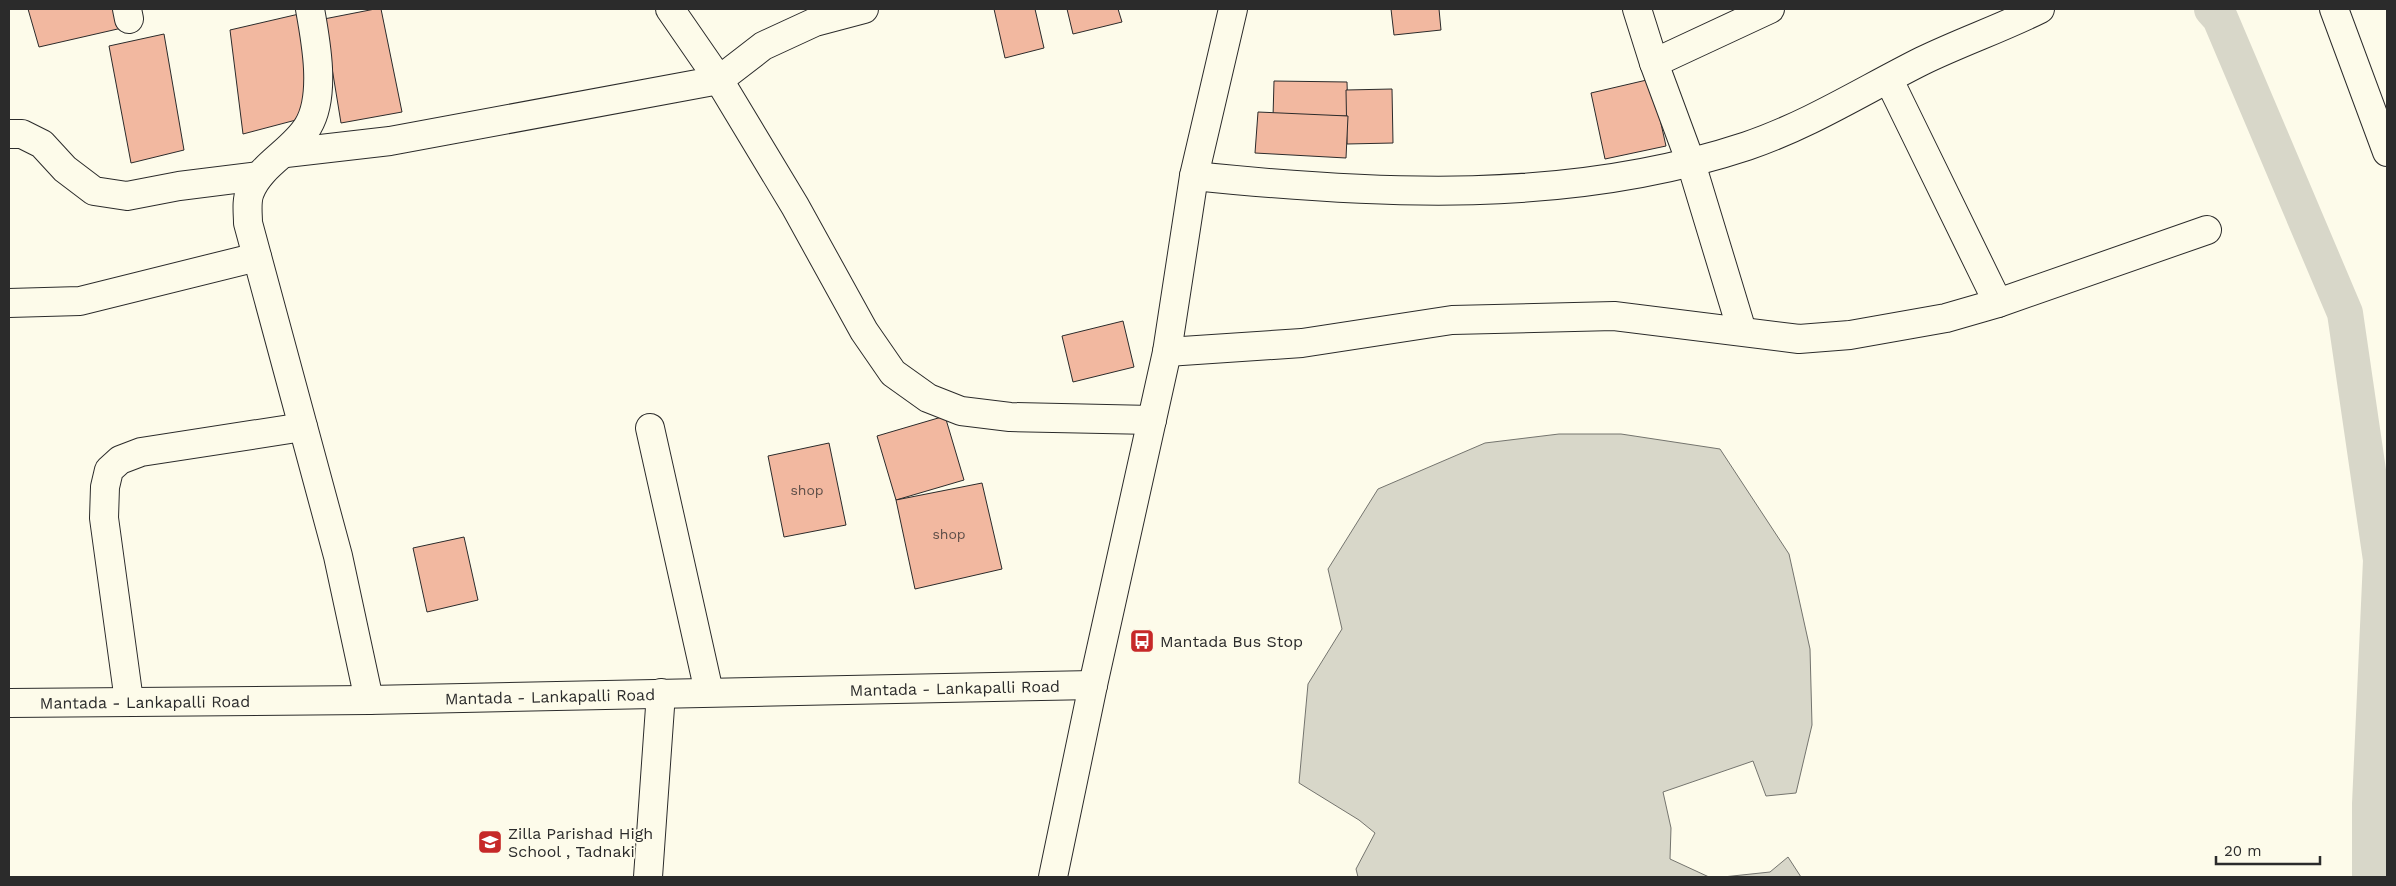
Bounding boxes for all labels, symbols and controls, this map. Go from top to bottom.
house number: shop [790,482,824,498]
house number: shop [932,526,966,542]
bus stop icon: Mantada Bus Stop [1129,628,1155,654]
place label: Mantada Bus Stop [1160,632,1303,651]
street label: Mantada - Lankapalli Road [850,677,1060,700]
street label: Mantada - Lankapalli Road [445,685,655,708]
street label: Mantada - Lankapalli Road [40,692,250,713]
place label: Zilla Parishad High School , Tadnaki [508,824,653,861]
school or university icon: Zilla Parishad High School , Tadnaki [477,829,503,855]
scale bar [2216,834,2320,866]
text: 20 m [2224,842,2262,860]

